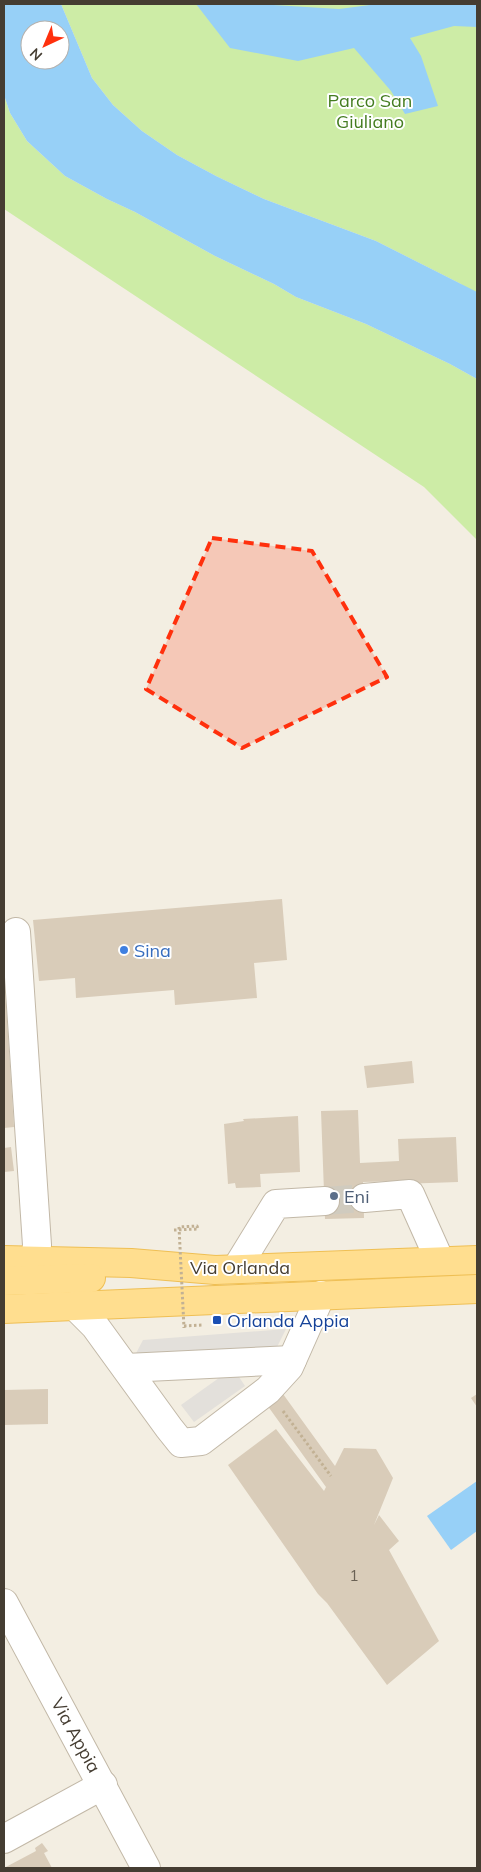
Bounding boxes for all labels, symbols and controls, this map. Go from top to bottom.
north arrow [20,20,70,70]
text: N [26,44,46,64]
park label: Parco San Giuliano [328,89,412,133]
place label: Sina [134,939,171,962]
marker: Sina [118,944,130,956]
place label: Eni [344,1185,369,1208]
marker: Eni [328,1190,340,1202]
street label: Via Orlanda [190,1256,290,1279]
place label: Orlanda Appia [227,1309,349,1332]
marker: Orlanda Appia [211,1314,223,1326]
house number: 1 [349,1566,359,1585]
street label: Via Appia [46,1693,106,1777]

